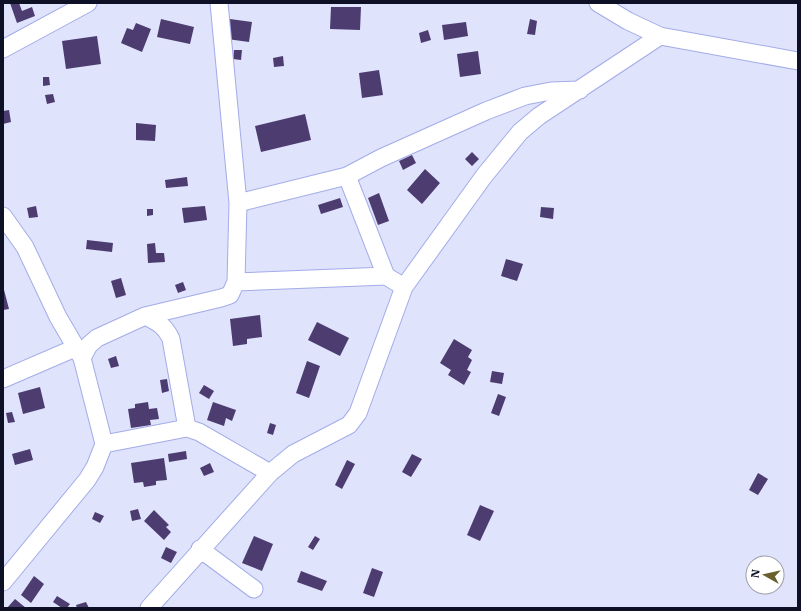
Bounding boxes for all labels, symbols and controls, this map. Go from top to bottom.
north arrow [745,555,785,595]
text: N [748,568,763,579]

